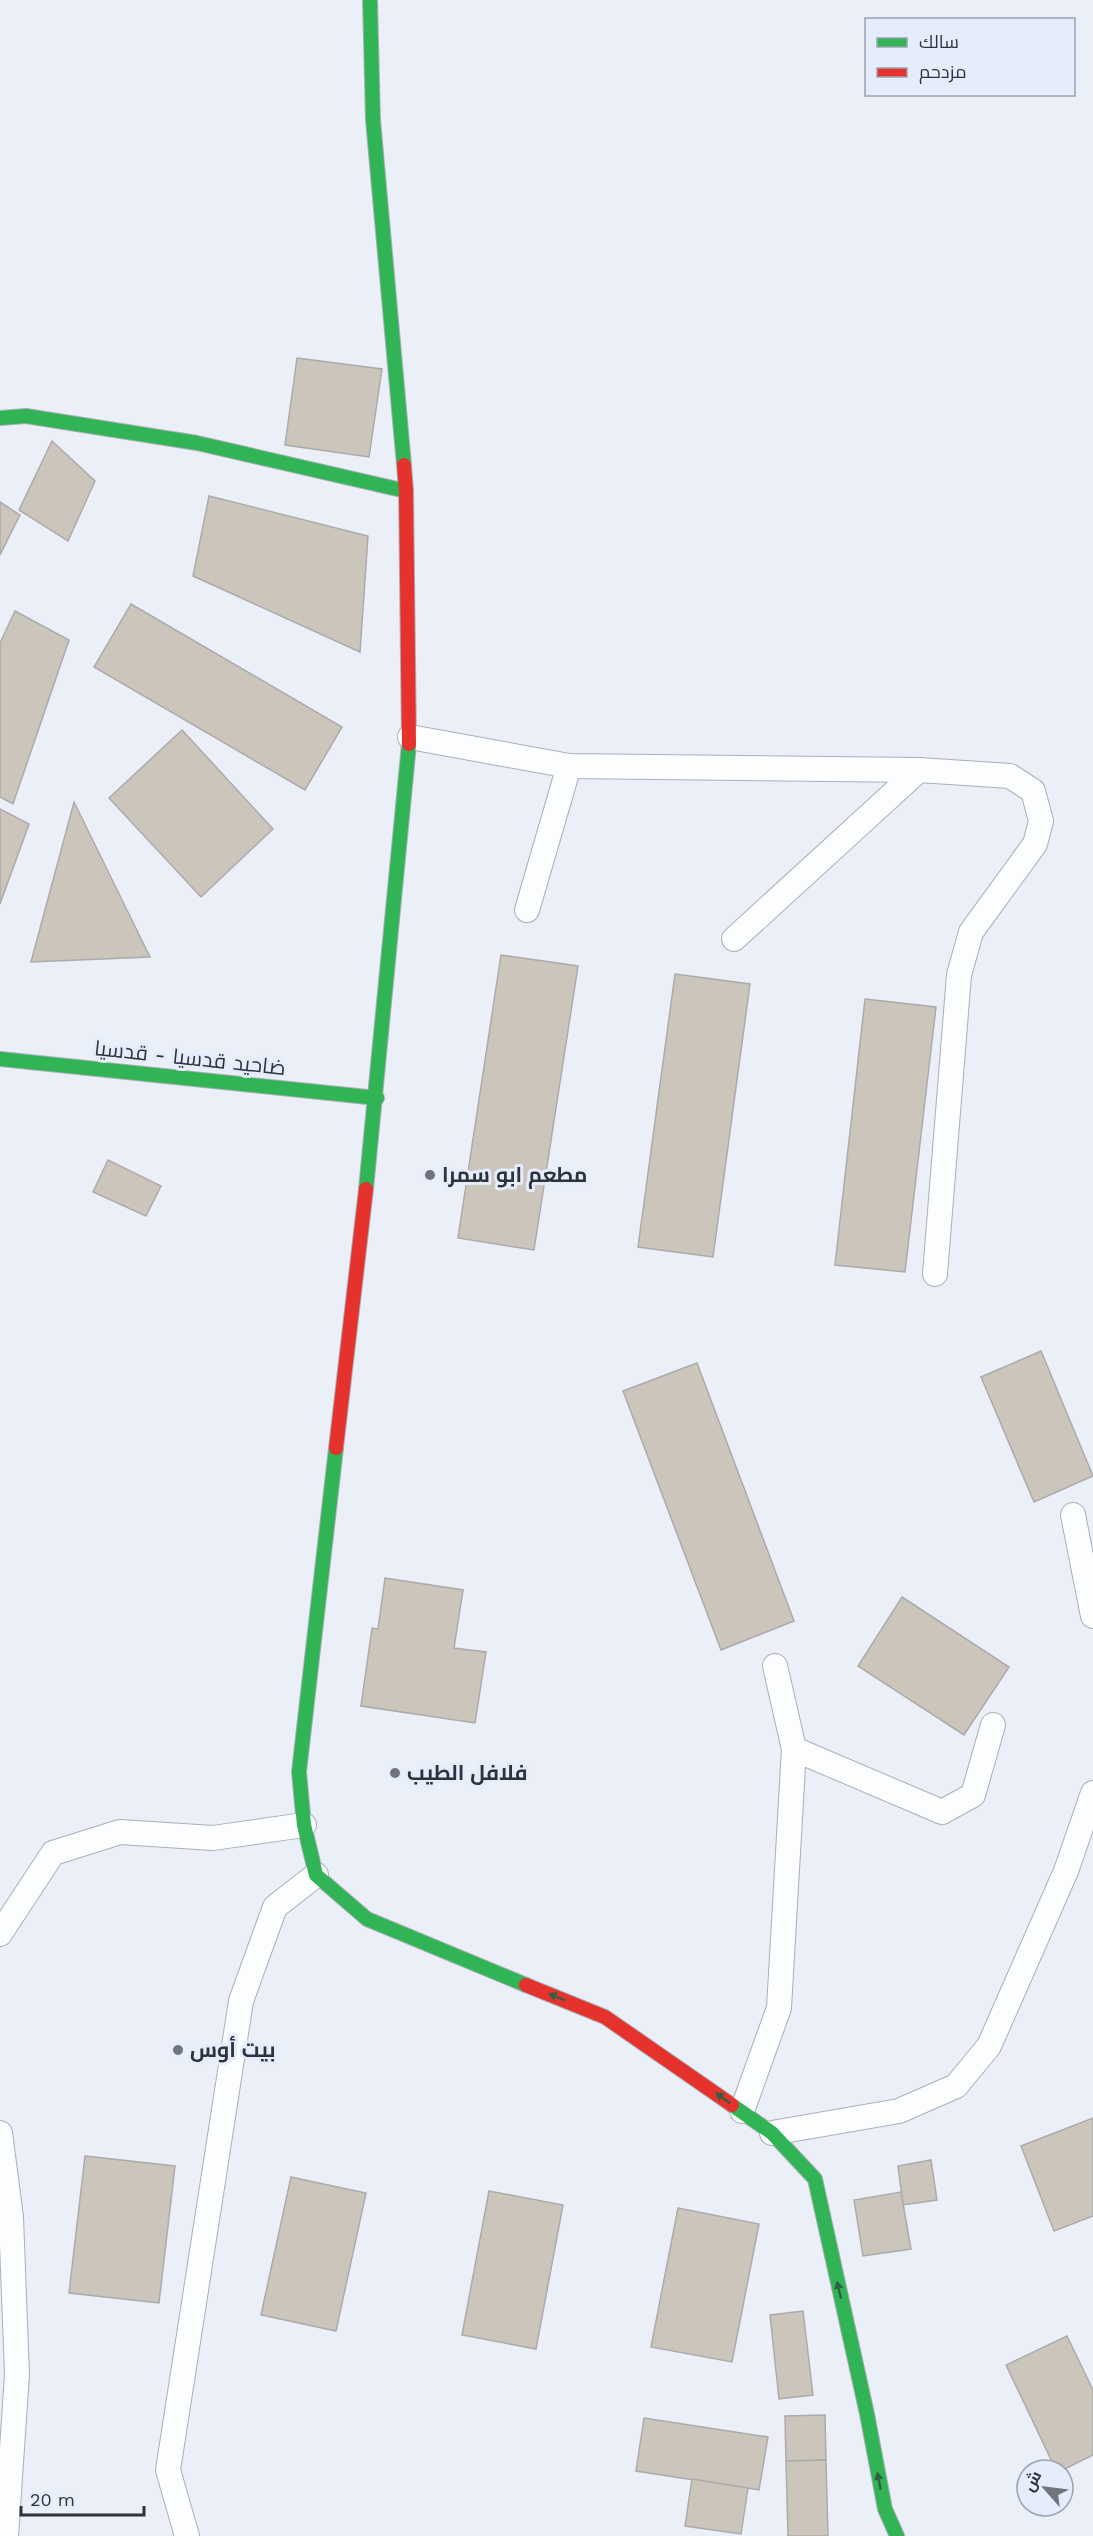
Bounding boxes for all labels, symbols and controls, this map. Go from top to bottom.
legend [865,18,1075,96]
text: سالك [919,31,959,52]
text: مزدحم [919,61,967,84]
street label: ضاحيد قدسيا - قدسيا [93,1035,287,1080]
place label: مطعم ابو سمرا [442,1162,588,1189]
marker: مطعم ابو سمرا [423,1168,437,1182]
place label: فلافل الطيب [407,1760,527,1785]
marker: فلافل الطيب [388,1766,402,1780]
one-way arrow [547,1992,565,2002]
place label: بيت أوس [190,2036,276,2063]
marker: بيت أوس [171,2043,185,2057]
one-way arrow [715,2092,731,2104]
one-way arrow [834,2281,844,2299]
north arrow [1015,2458,1075,2518]
text: ش [1019,2468,1045,2495]
one-way arrow [875,2471,884,2490]
scale bar [21,2479,144,2517]
text: 20 m [30,2489,75,2510]

